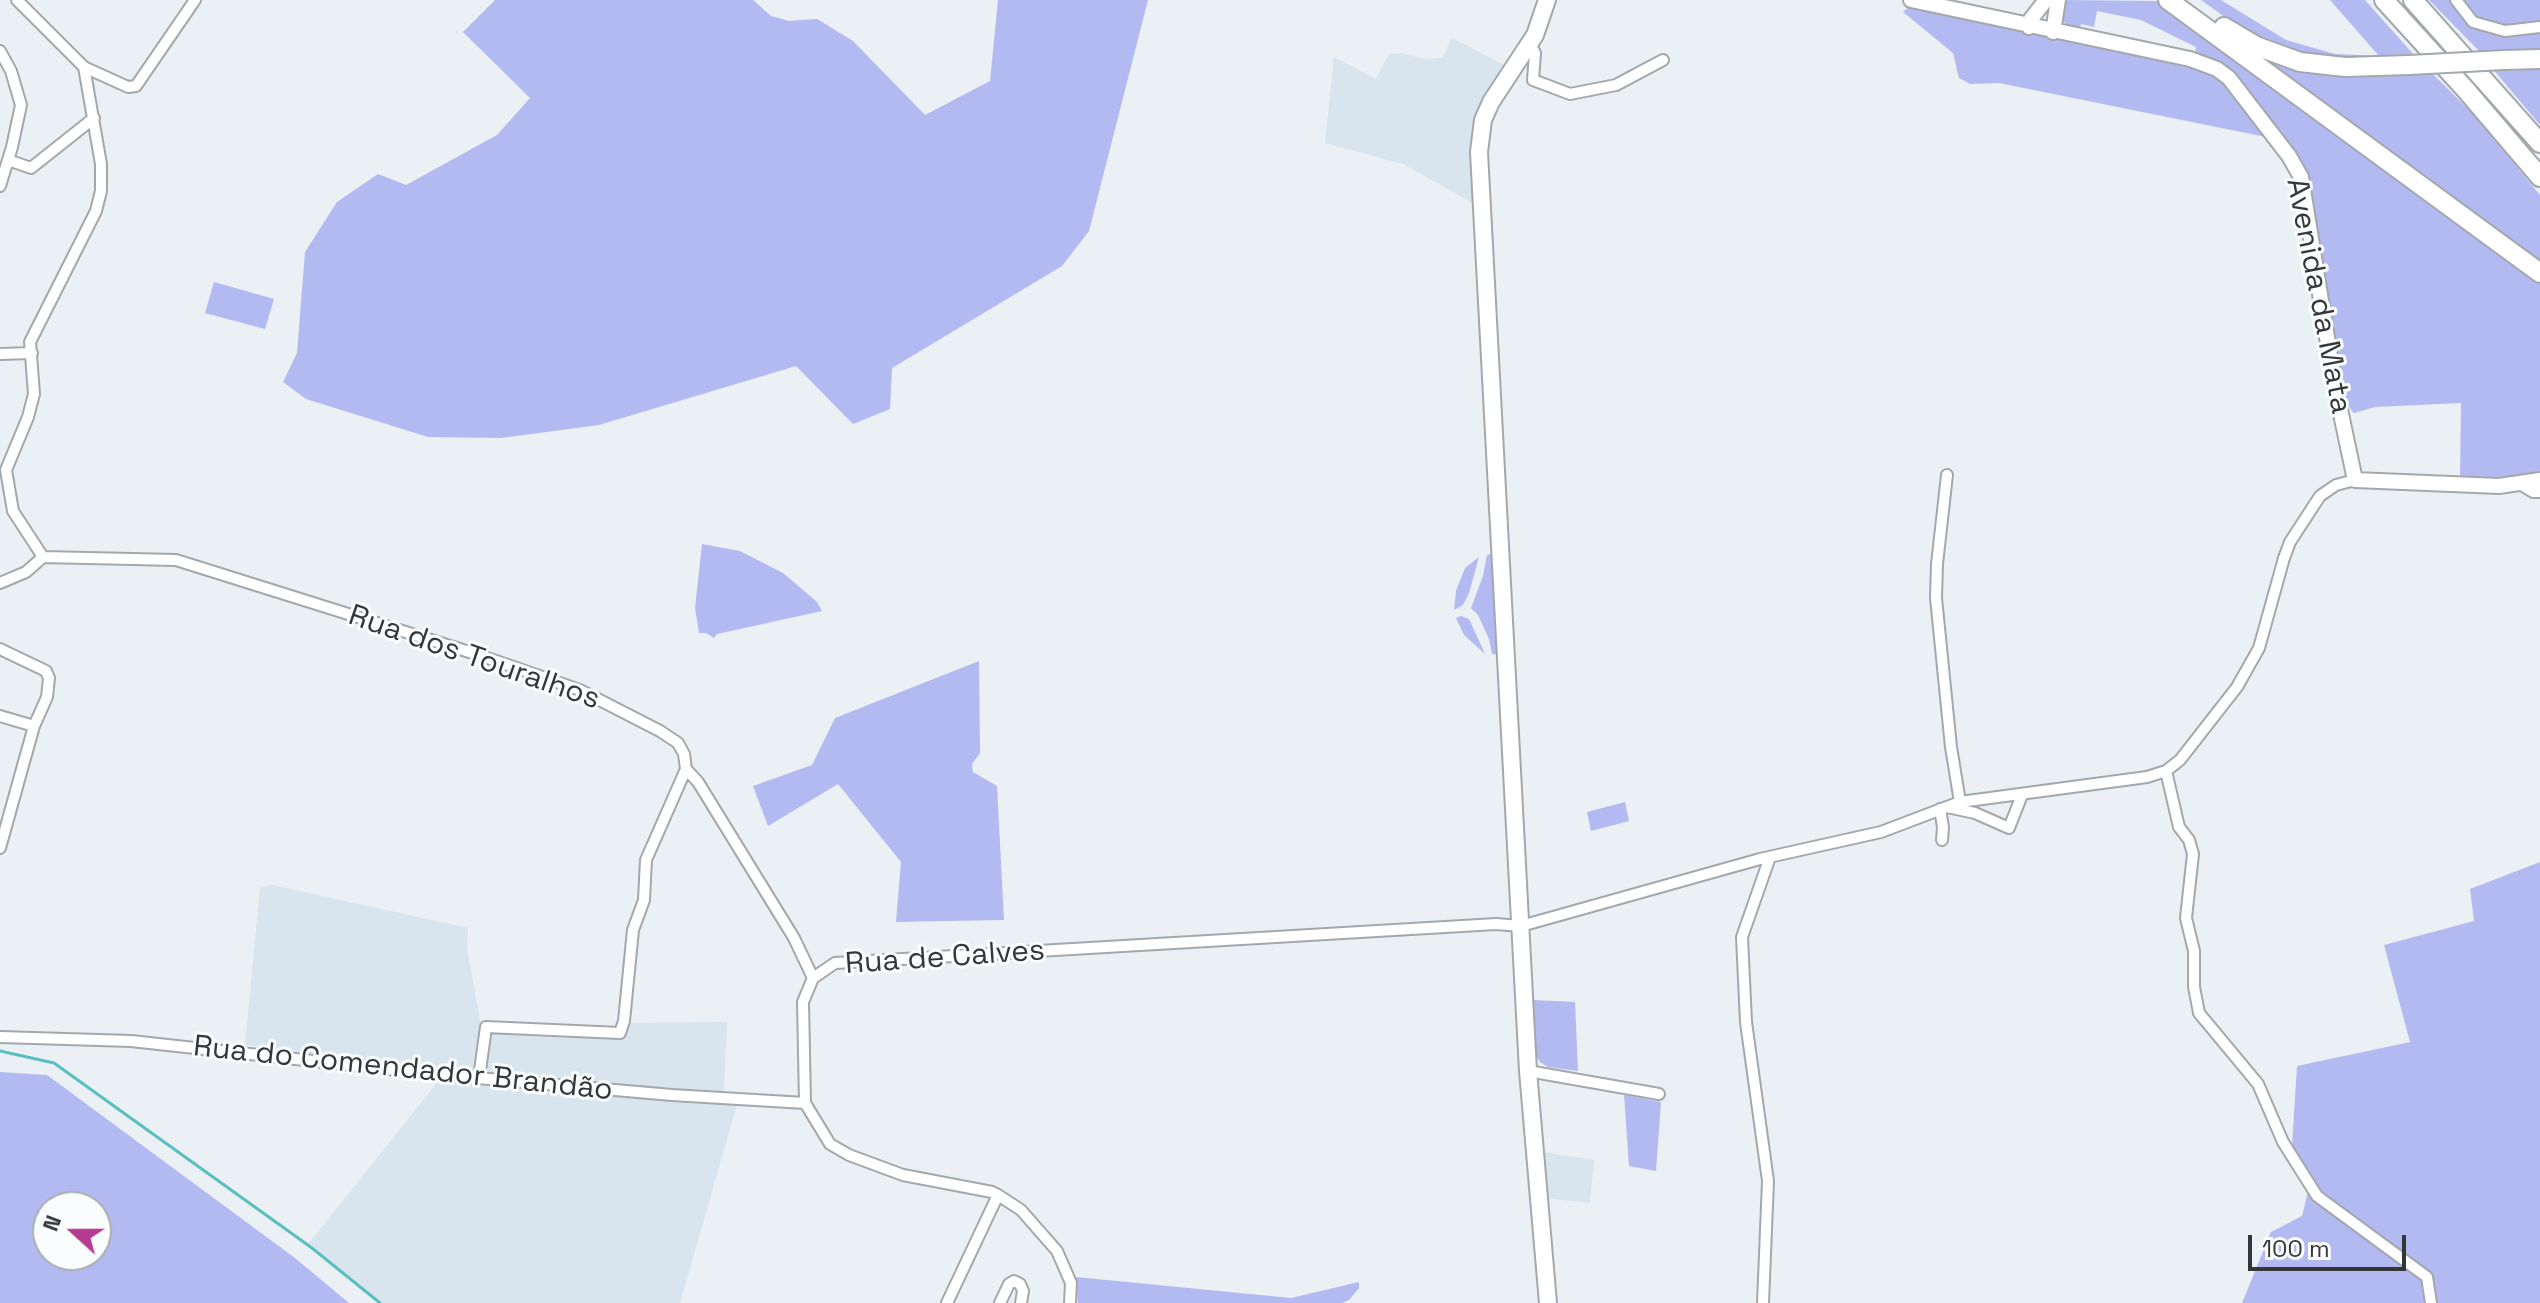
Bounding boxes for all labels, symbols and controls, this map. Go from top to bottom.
street label: Avenida da Mata [2278,175,2358,417]
street label: Rua dos Touralhos [344,598,604,718]
street label: Rua de Calves [844,933,1046,983]
street label: Rua do Comendador Brandão [191,1029,615,1109]
north arrow [32,1191,112,1271]
text: N [36,1211,67,1235]
scale bar [2252,1219,2410,1269]
text: 100 m [2262,1233,2330,1264]

